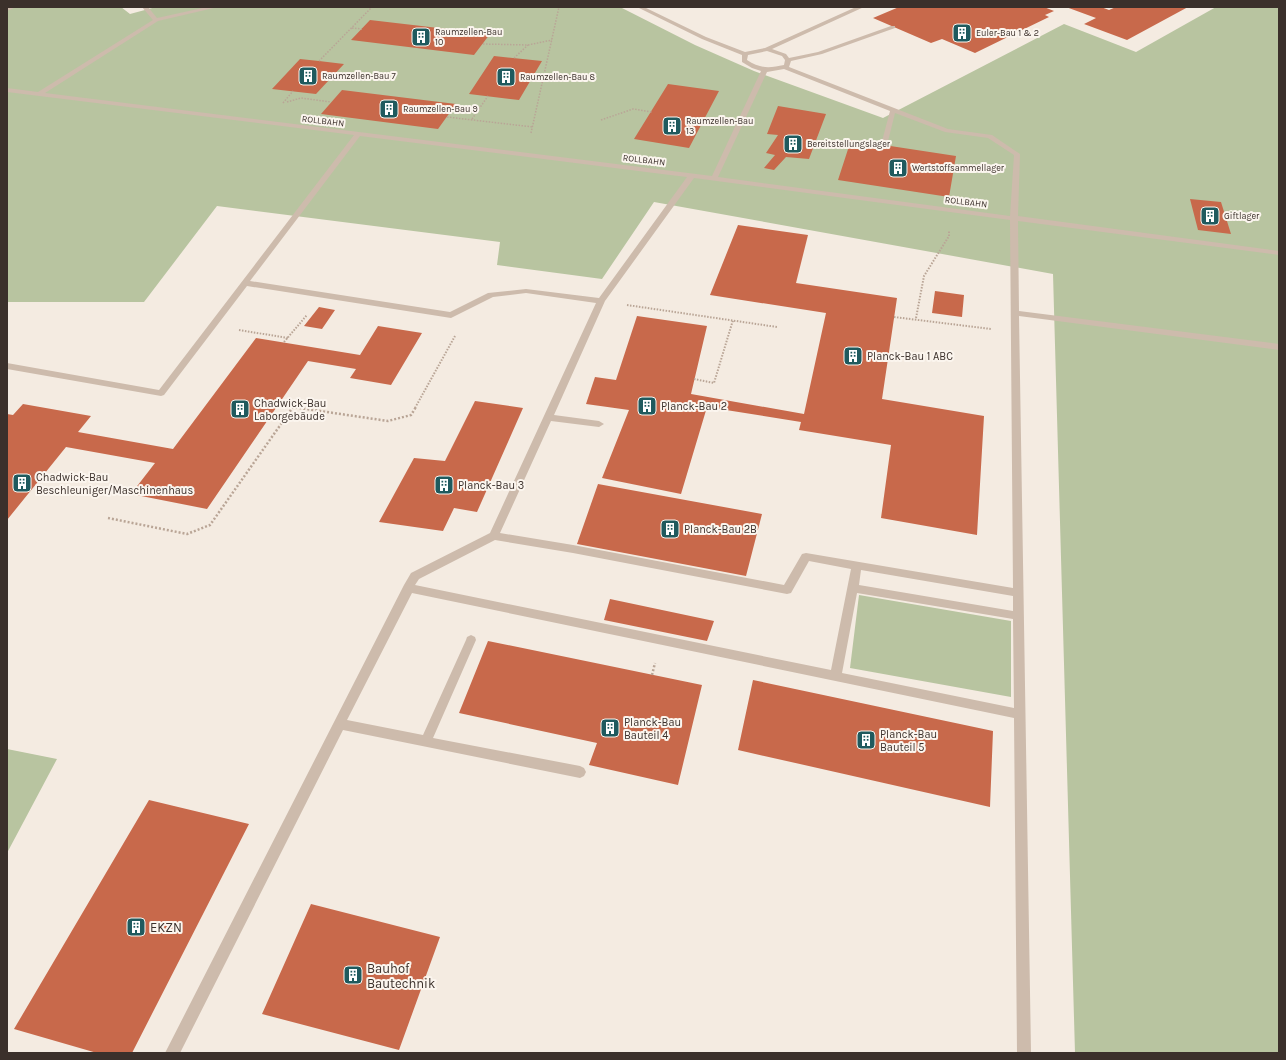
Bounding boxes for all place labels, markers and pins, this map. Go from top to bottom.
building icon: Euler-Bau 1 & 2 [951,22,973,44]
building icon: Raumzellen-Bau 10 [410,26,432,48]
place label: Raumzellen-Bau 10 [435,27,502,47]
place label: Euler-Bau 1 & 2 [976,28,1039,38]
building icon: Raumzellen-Bau 7 [297,65,319,87]
building icon: Raumzellen-Bau 8 [495,66,517,88]
place label: Raumzellen-Bau 7 [322,71,397,81]
place label: Raumzellen-Bau 8 [520,72,596,82]
building icon: Raumzellen-Bau 9 [378,98,400,120]
place label: Raumzellen-Bau 9 [403,104,478,114]
building icon: Raumzellen-Bau 13 [661,115,683,137]
place label: Raumzellen-Bau 13 [686,116,753,136]
building icon: Bereitstellungslager [782,133,804,155]
place label: Bereitstellungslager [807,139,891,149]
building icon: Wertstoffsammellager [887,157,909,179]
place label: Wertstoffsammellager [912,163,1005,173]
building icon: Giftlager [1199,205,1221,227]
place label: Giftlager [1224,211,1260,221]
building icon: Planck-Bau 1 ABC [842,345,864,367]
place label: Planck-Bau 1 ABC [867,350,953,363]
building icon: Planck-Bau 2 [636,395,658,417]
place label: Chadwick-Bau Laborgebäude [254,397,326,423]
building icon: Chadwick-Bau Laborgebäude [229,398,251,420]
place label: Planck-Bau 2 [661,400,727,413]
place label: Chadwick-Bau Beschleuniger/Maschinenhaus [36,471,193,497]
building icon: Chadwick-Bau Beschleuniger/Maschinenhaus [11,472,33,494]
building icon: Planck-Bau 3 [433,474,455,496]
place label: Planck-Bau 3 [458,479,524,492]
building icon: Planck-Bau 2B [659,518,681,540]
place label: Planck-Bau 2B [684,523,757,536]
place label: Planck-Bau Bauteil 4 [624,716,681,742]
building icon: Planck-Bau Bauteil 4 [599,717,621,739]
place label: Planck-Bau Bauteil 5 [880,728,937,754]
building icon: Planck-Bau Bauteil 5 [855,729,877,751]
building icon: EKZN [125,916,147,938]
place label: EKZN [150,920,182,935]
place label: Bauhof Bautechnik [367,961,435,991]
building icon: Bauhof Bautechnik [342,964,364,986]

